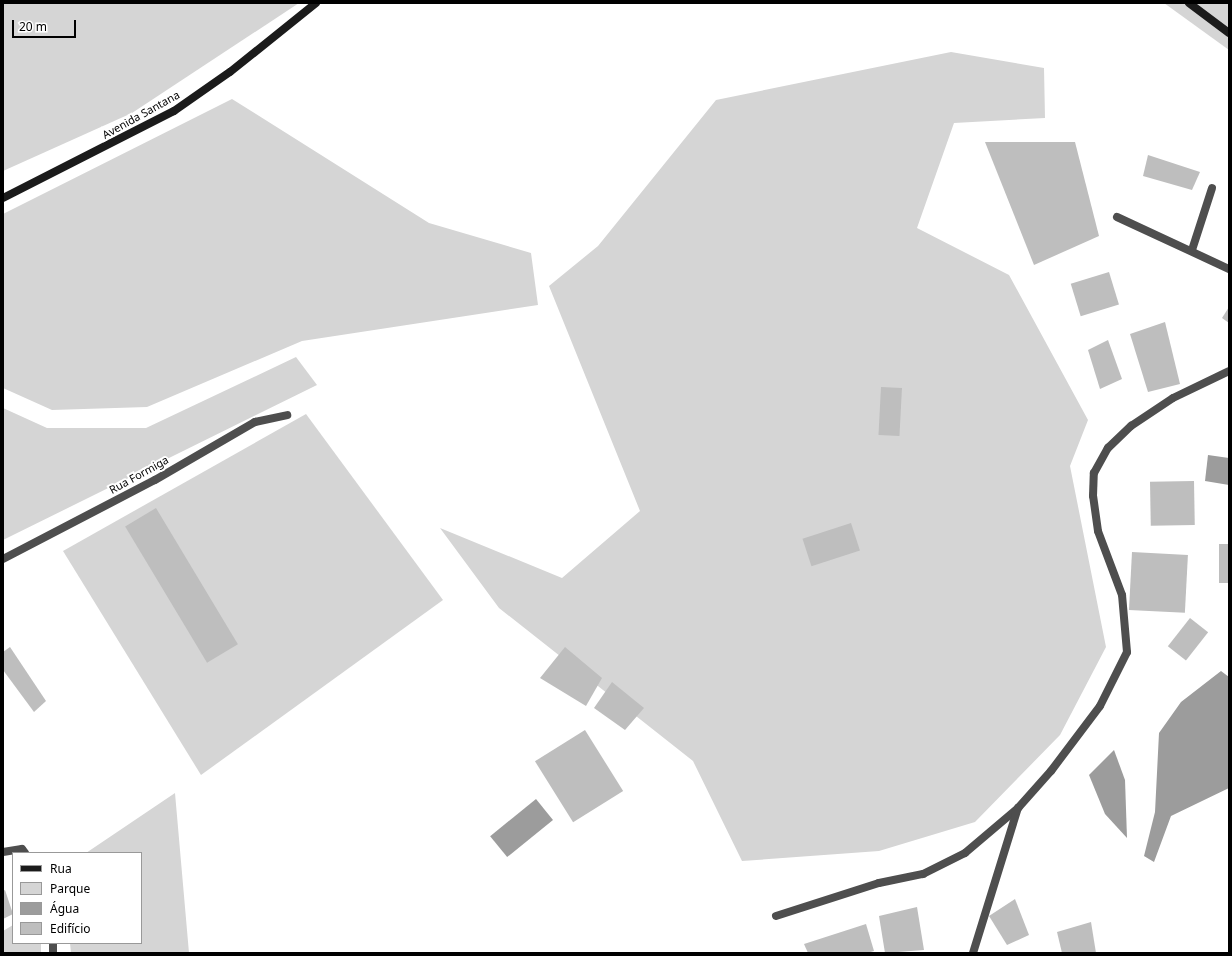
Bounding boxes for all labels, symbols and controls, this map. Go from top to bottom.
scale bar [14,12,78,38]
text: 20 m [19,18,47,35]
street label: Avenida Santana [100,88,182,142]
street label: Rua Formiga [107,453,171,497]
legend [12,852,142,944]
text: Rua [50,860,72,877]
text: Parque [50,880,90,897]
text: Água [50,900,79,917]
text: Edifício [50,920,91,937]

